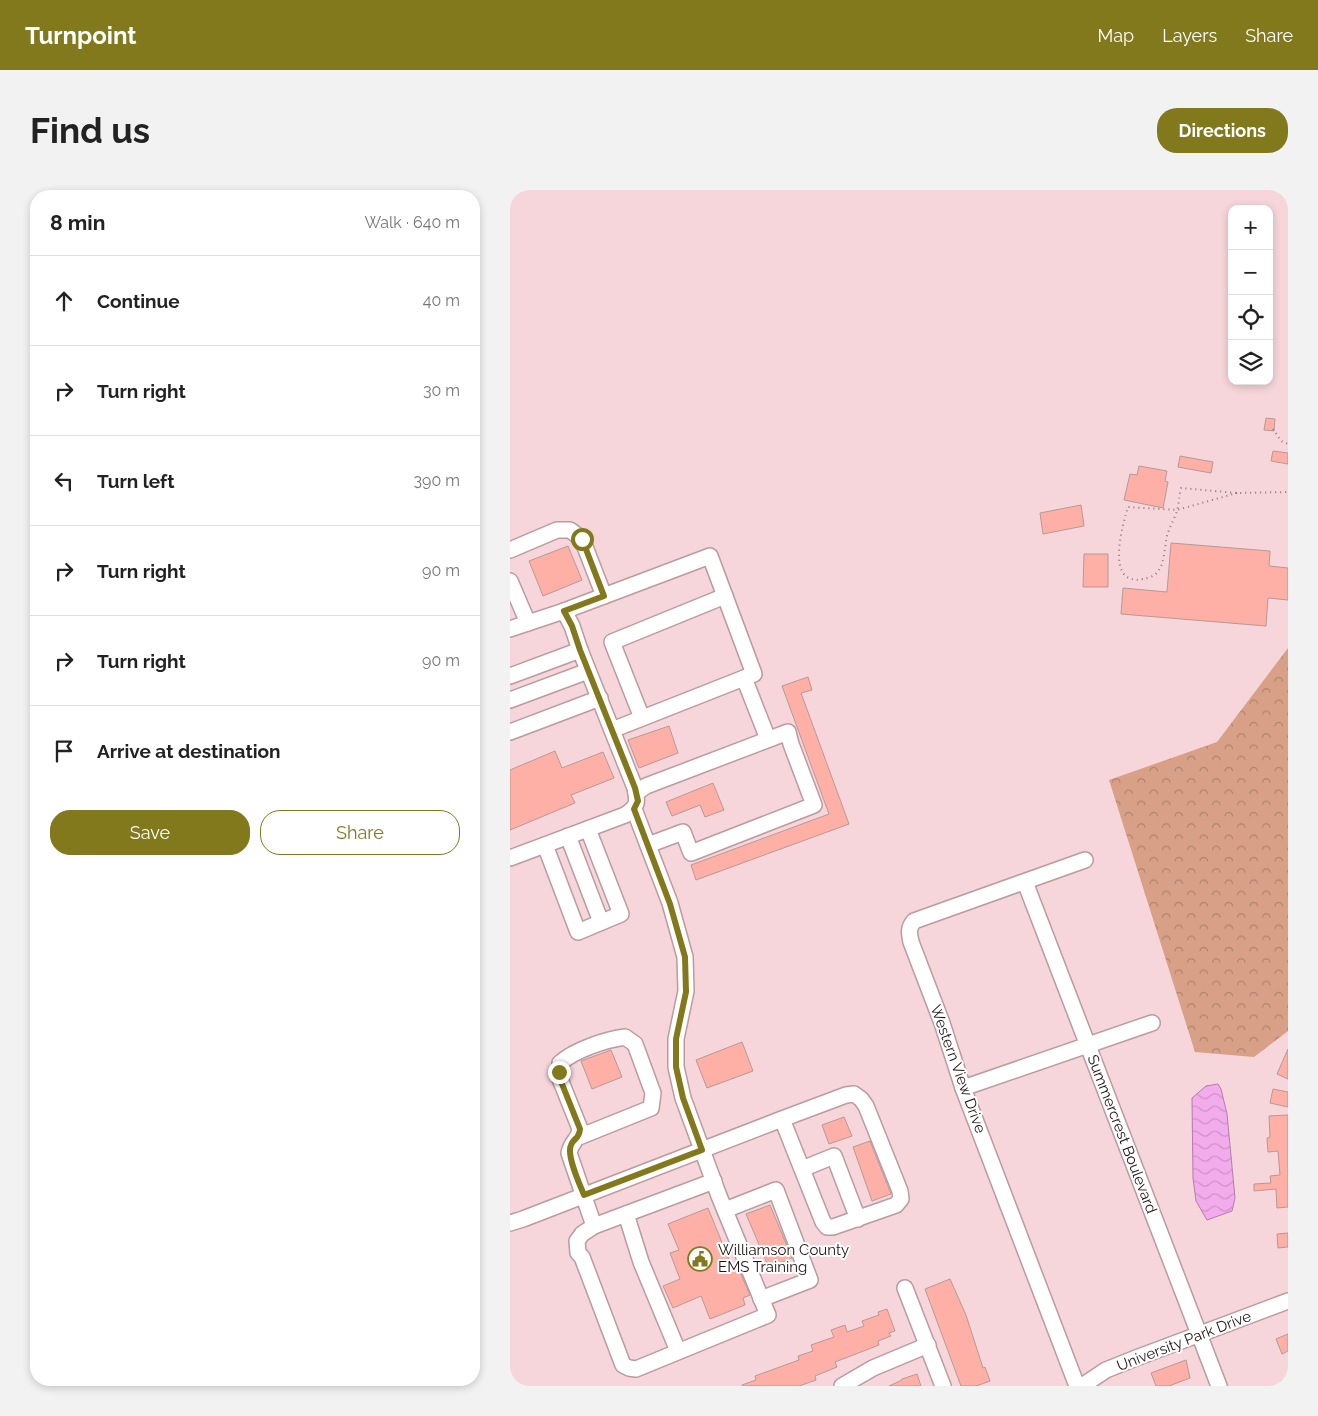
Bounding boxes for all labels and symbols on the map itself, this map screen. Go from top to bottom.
route start [571,528,594,551]
street label: Western View Drive [926,1002,990,1136]
street label: Summercrest Boulevard [1083,1052,1161,1216]
route end [548,1061,571,1084]
place label: Williamson County EMS Training [718,1241,849,1276]
public building icon: Williamson County EMS Training [687,1246,713,1272]
street label: University Park Drive [1114,1307,1254,1375]

